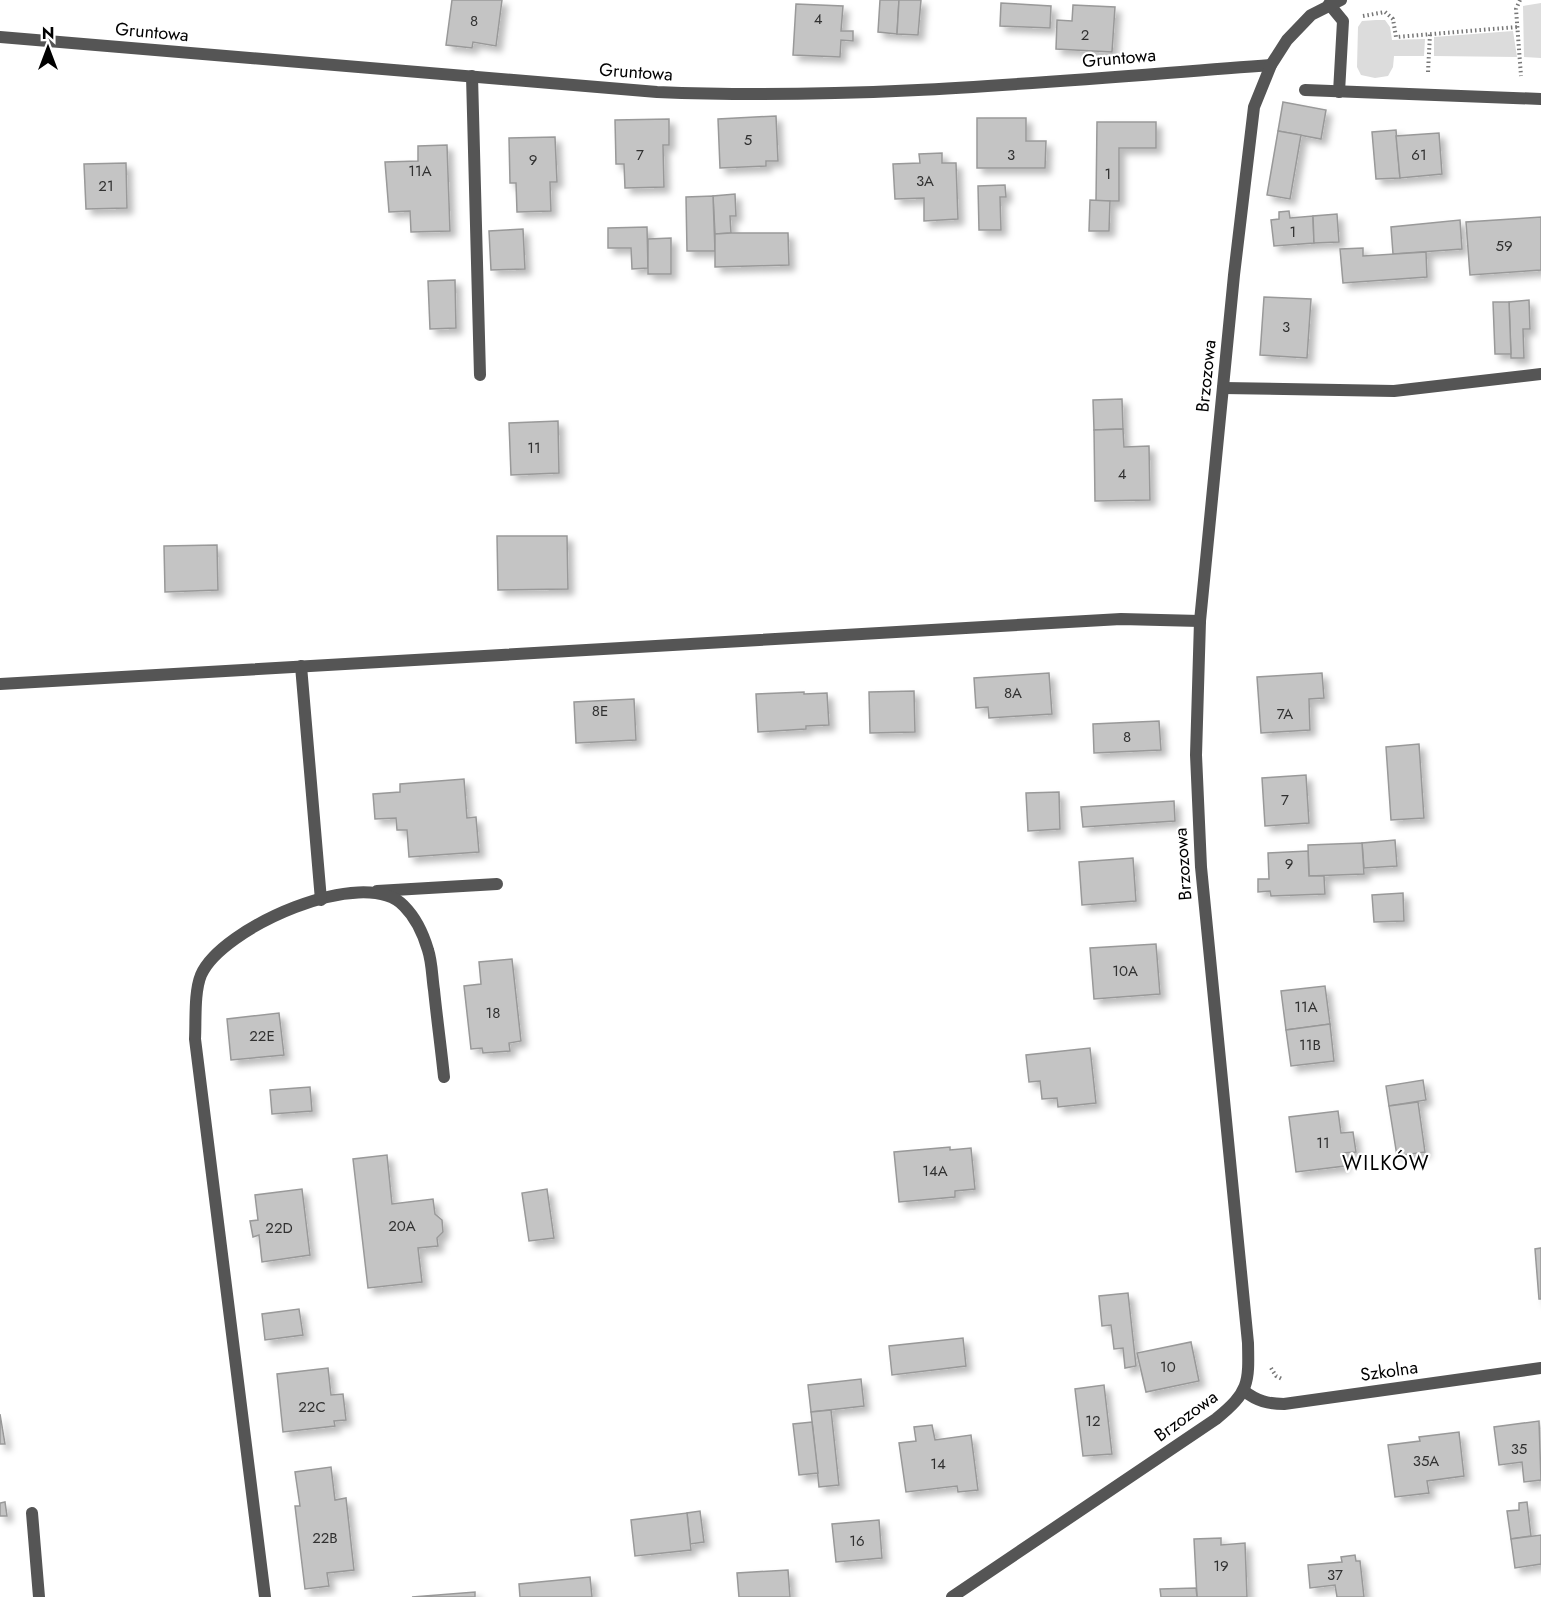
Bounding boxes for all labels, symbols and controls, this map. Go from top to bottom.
house number: 4 [814,8,823,30]
house number: 8 [470,10,478,32]
street label: Gruntowa [114,16,190,48]
north arrow [18,18,78,78]
text: N [42,22,54,45]
house number: 2 [1081,24,1089,46]
street label: Gruntowa [1081,42,1157,74]
street label: Gruntowa [598,56,674,88]
house number: 5 [744,129,752,151]
house number: 7 [636,144,644,166]
house number: 3 [1007,144,1015,166]
house number: 61 [1411,144,1427,166]
house number: 9 [529,149,537,171]
house number: 11A [408,160,432,182]
house number: 1 [1105,163,1111,185]
house number: 3A [916,170,934,192]
house number: 21 [98,175,114,197]
house number: 1 [1290,221,1296,243]
house number: 59 [1495,235,1513,257]
house number: 3 [1282,316,1290,338]
street label: Brzozowa [1189,338,1223,414]
house number: 11 [527,437,541,459]
house number: 4 [1118,463,1127,485]
house number: 8A [1004,682,1022,704]
house number: 8E [592,700,608,722]
house number: 7A [1277,703,1293,725]
house number: 8 [1123,726,1131,748]
house number: 7 [1281,789,1289,811]
street label: Brzozowa [1167,827,1199,901]
house number: 9 [1285,853,1293,875]
house number: 10A [1112,960,1138,982]
house number: 11A [1294,996,1318,1018]
house number: 18 [486,1002,500,1024]
house number: 22E [249,1025,275,1047]
house number: 11B [1299,1034,1321,1056]
house number: 11 [1316,1132,1330,1154]
district label: WILKÓW [1342,1149,1430,1178]
house number: 14A [922,1160,948,1182]
house number: 20A [388,1215,416,1237]
house number: 22D [265,1217,293,1239]
street label: Szkolna [1359,1354,1419,1388]
house number: 10 [1160,1356,1176,1378]
street label: Brzozowa [1149,1384,1223,1448]
house number: 22C [298,1396,326,1418]
house number: 12 [1085,1410,1101,1432]
house number: 35 [1511,1438,1527,1460]
house number: 35A [1413,1450,1439,1472]
house number: 14 [930,1453,946,1475]
house number: 22B [312,1527,338,1549]
house number: 16 [849,1530,865,1552]
house number: 19 [1213,1555,1229,1577]
house number: 37 [1327,1564,1343,1586]

